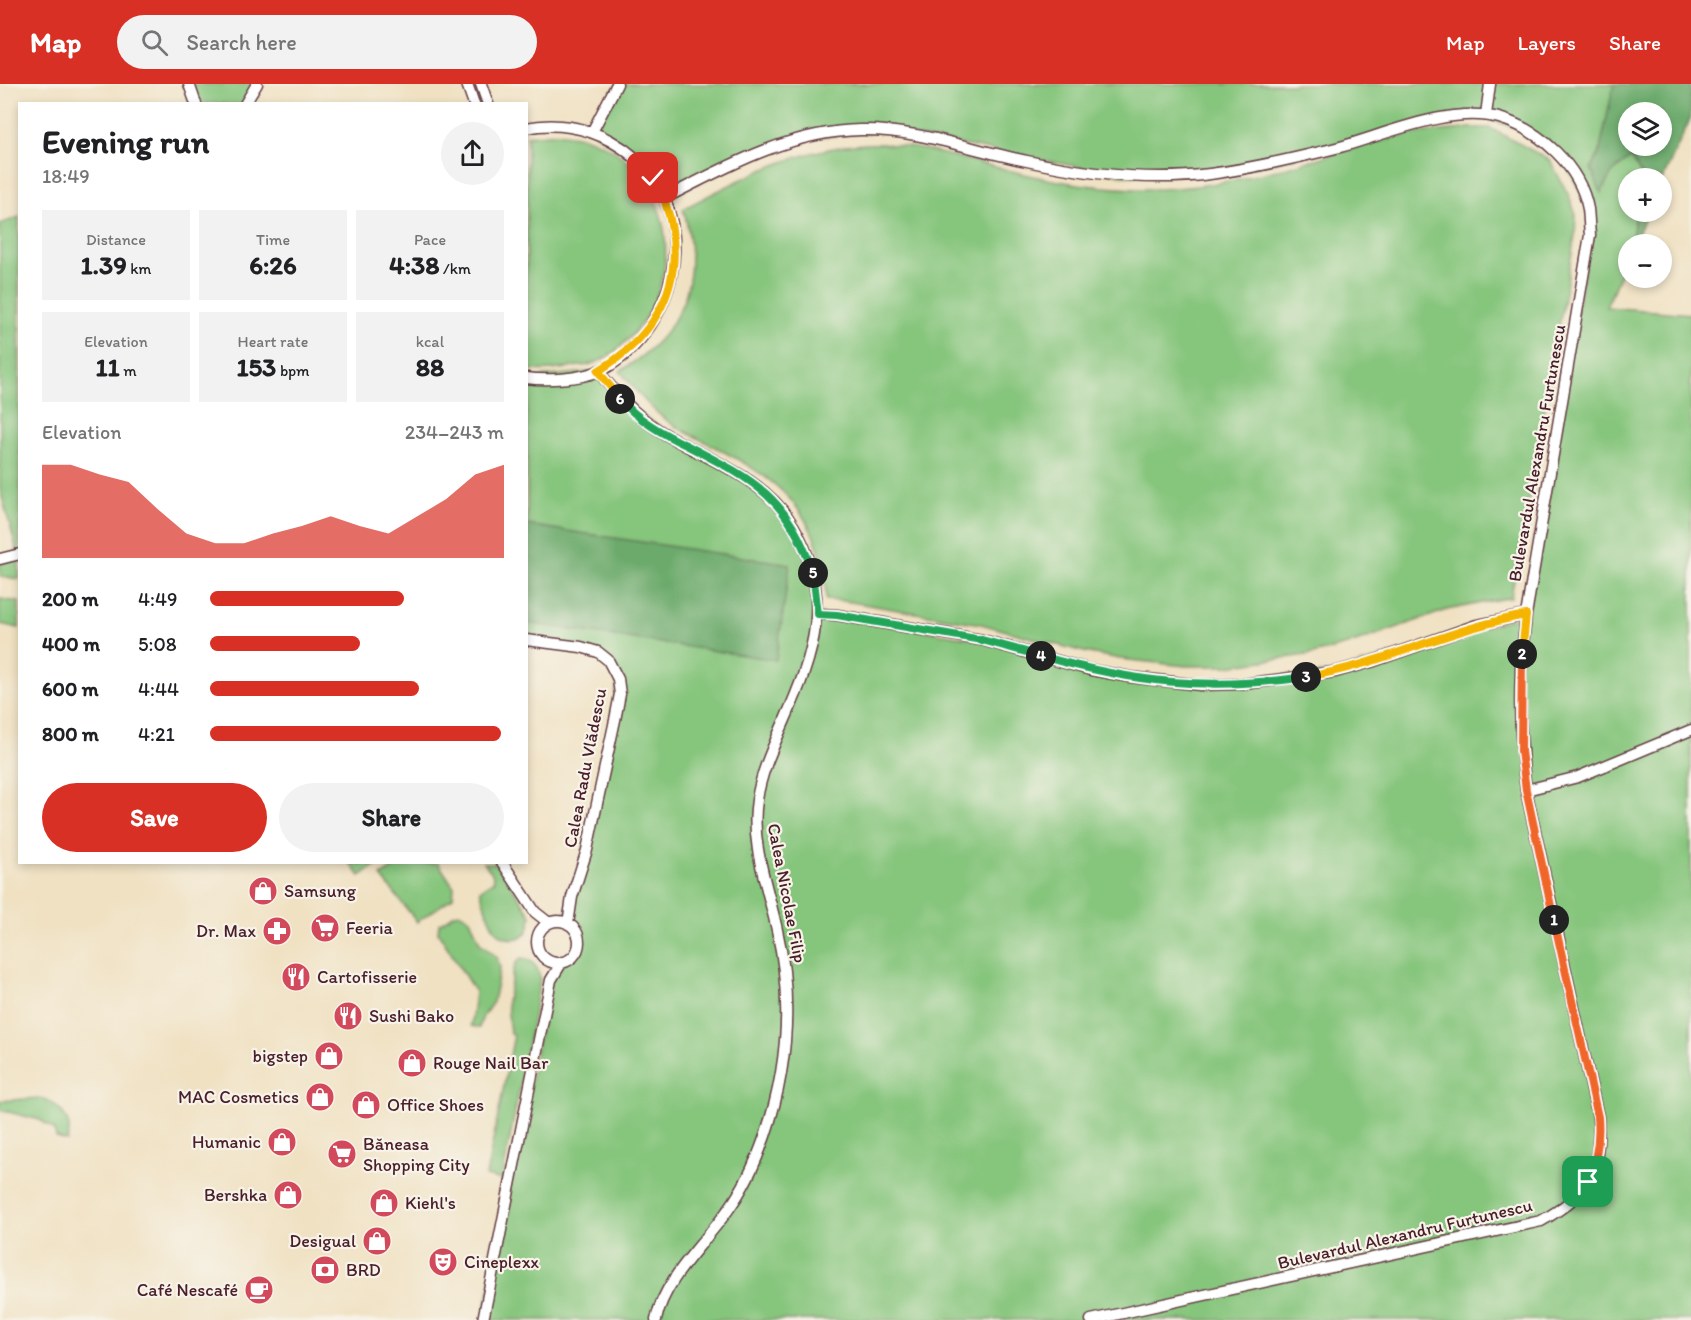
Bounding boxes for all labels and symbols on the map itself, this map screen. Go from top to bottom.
pin [627,152,678,203]
street label: Bulevardul Alexandru Furtunescu [1504,323,1570,583]
pin: 6 [605,384,635,414]
pin: 5 [798,558,828,588]
pin: 2 [1507,639,1537,669]
pin: 4 [1026,641,1056,671]
pin: 3 [1291,662,1321,692]
street label: Calea Radu Vlădescu [559,686,611,850]
street label: Calea Nicolae Filip [763,821,811,965]
shop icon: Samsung [247,875,279,907]
place label: Samsung [284,880,357,902]
pin: 1 [1539,905,1569,935]
supermarket icon: Feeria [309,912,341,944]
pharmacy icon: Dr. Max [261,915,293,947]
place label: Feeria [346,917,394,939]
place label: Dr. Max [196,920,256,942]
restaurant icon: Cartofisserie [280,961,312,993]
place label: Cartofisserie [317,966,417,988]
restaurant icon: Sushi Bako [332,1000,364,1032]
place label: Sushi Bako [369,1005,454,1027]
shop icon: bigstep [313,1040,345,1072]
place label: bigstep [253,1045,308,1067]
shop icon: Rouge Nail Bar [396,1047,428,1079]
place label: Rouge Nail Bar [433,1052,549,1074]
shop icon: MAC Cosmetics [304,1081,336,1113]
place label: MAC Cosmetics [178,1086,299,1108]
shop icon: Office Shoes [350,1089,382,1121]
place label: Office Shoes [387,1094,484,1116]
shop icon: Humanic [266,1126,298,1158]
place label: Humanic [192,1131,261,1153]
place label: Băneasa Shopping City [363,1133,470,1176]
supermarket icon: Băneasa Shopping City [326,1138,358,1170]
pin [1562,1156,1613,1207]
shop icon: Bershka [272,1179,304,1211]
place label: Bershka [204,1184,267,1206]
shop icon: Kiehl's [368,1187,400,1219]
place label: Kiehl's [405,1192,456,1214]
street label: Bulevardul Alexandru Furtunescu [1276,1194,1535,1274]
shop icon: Desigual [361,1225,393,1257]
place label: Desigual [289,1230,356,1252]
theatre icon: Cineplexx [427,1246,459,1278]
place label: Cineplexx [464,1251,539,1273]
bank icon: BRD [309,1254,341,1286]
place label: BRD [346,1259,381,1281]
cafe icon: Café Nescafé [243,1274,275,1306]
place label: Café Nescafé [137,1279,238,1301]

